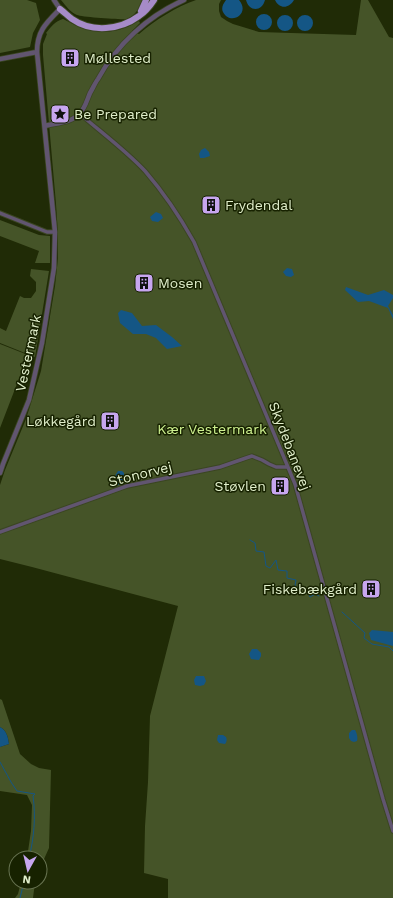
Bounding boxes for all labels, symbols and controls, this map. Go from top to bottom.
building icon: Møllested [59,47,81,69]
place label: Møllested [84,50,151,66]
place icon: Be Prepared [49,103,71,125]
place label: Be Prepared [74,106,157,122]
building icon: Frydendal [200,194,222,216]
place label: Frydendal [225,197,293,213]
building icon: Mosen [133,272,155,294]
place label: Mosen [158,275,202,291]
street label: Vestermark [12,313,44,393]
street label: Skydebanevej [266,400,314,492]
building icon: Løkkegård [99,410,121,432]
place label: Løkkegård [26,413,96,429]
park label: Kær Vestermark [157,421,267,437]
street label: Stonorvej [106,458,174,490]
building icon: Støvlen [269,475,291,497]
place label: Støvlen [214,478,266,494]
building icon: Fiskebækgård [360,578,382,600]
place label: Fiskebækgård [263,581,357,597]
north arrow [8,850,48,890]
text: N [22,872,32,886]

